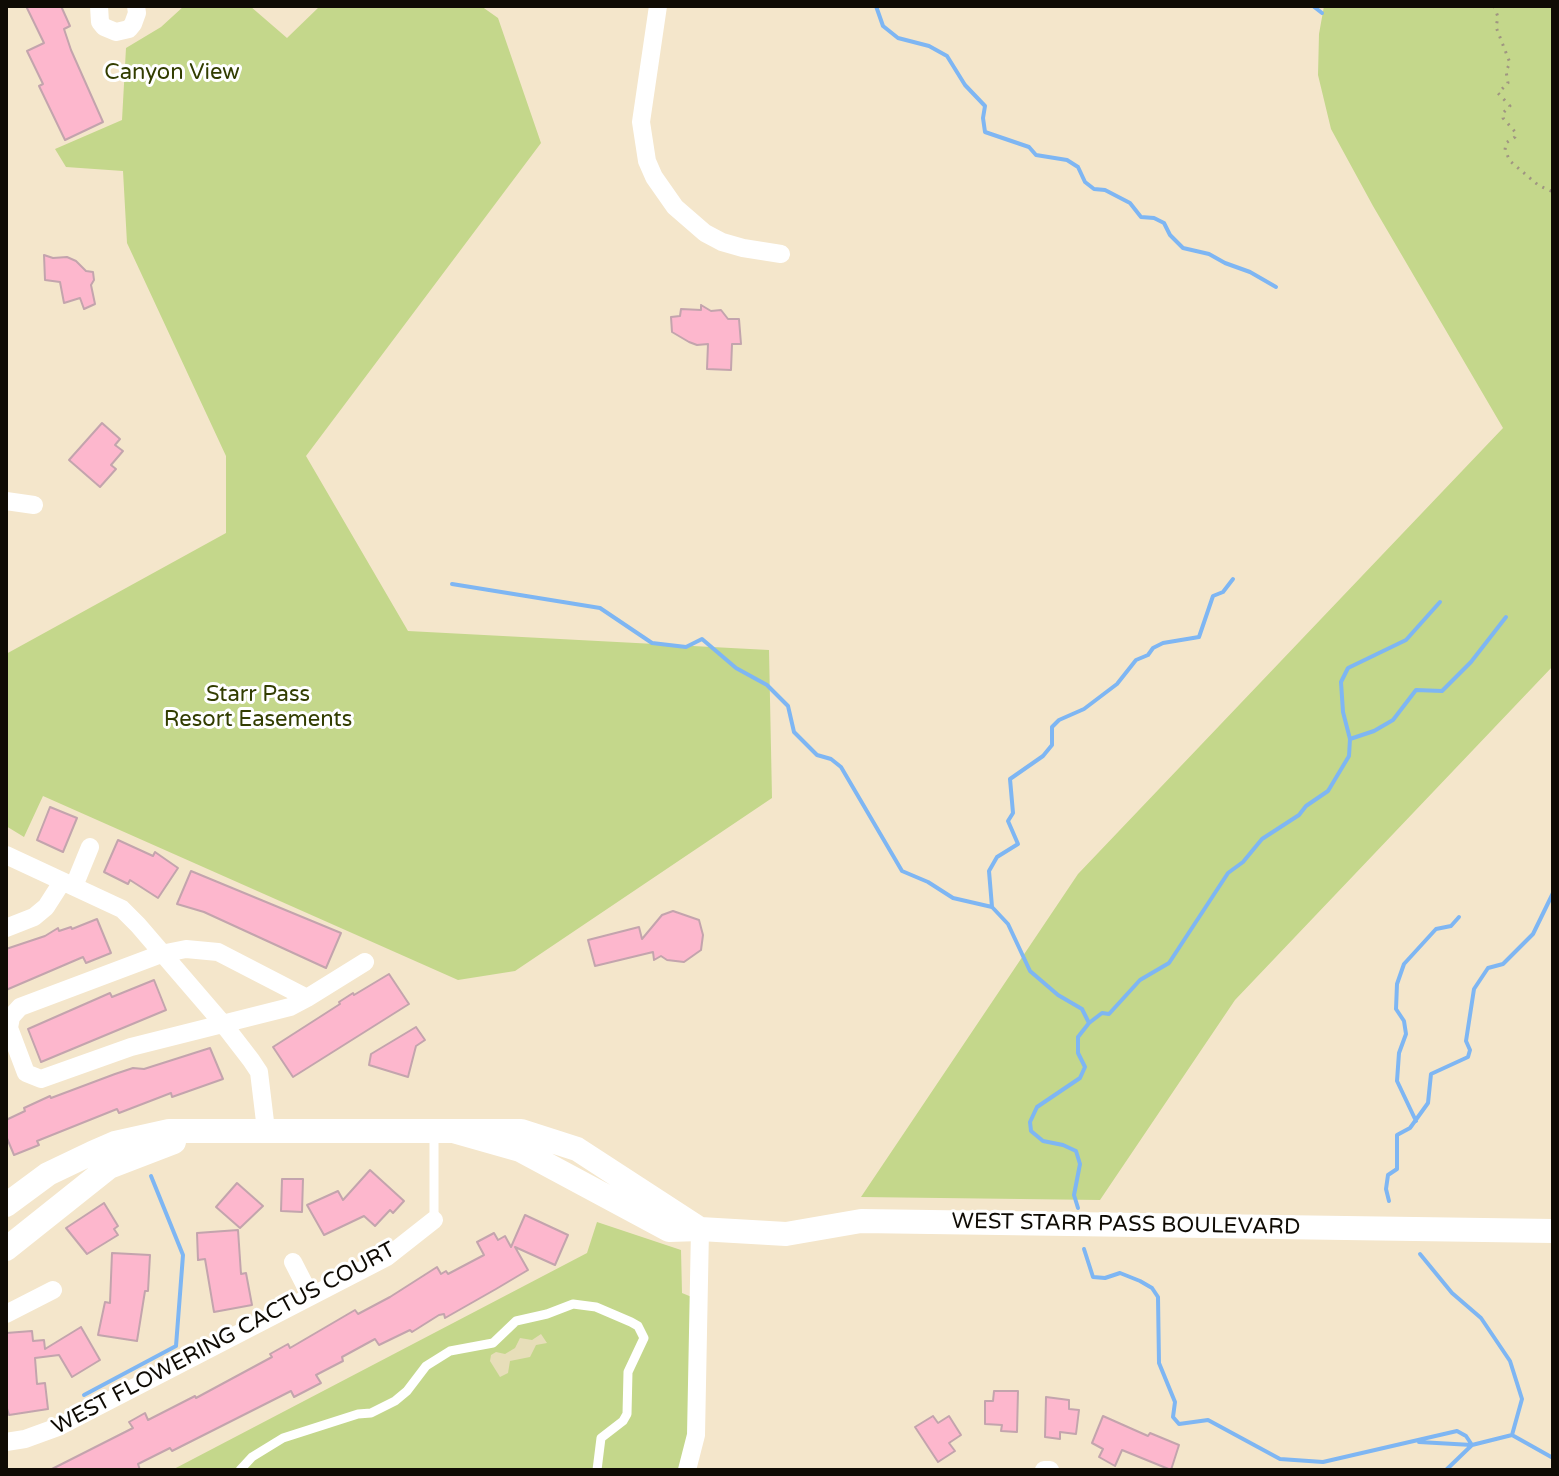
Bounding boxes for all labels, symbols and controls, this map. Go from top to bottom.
park label: Canyon View [104,60,240,86]
park label: Starr Pass Resort Easements [164,682,352,734]
street label: WEST STARR PASS BOULEVARD [951,1209,1301,1241]
street label: WEST FLOWERING CACTUS COURT [48,1237,400,1441]

